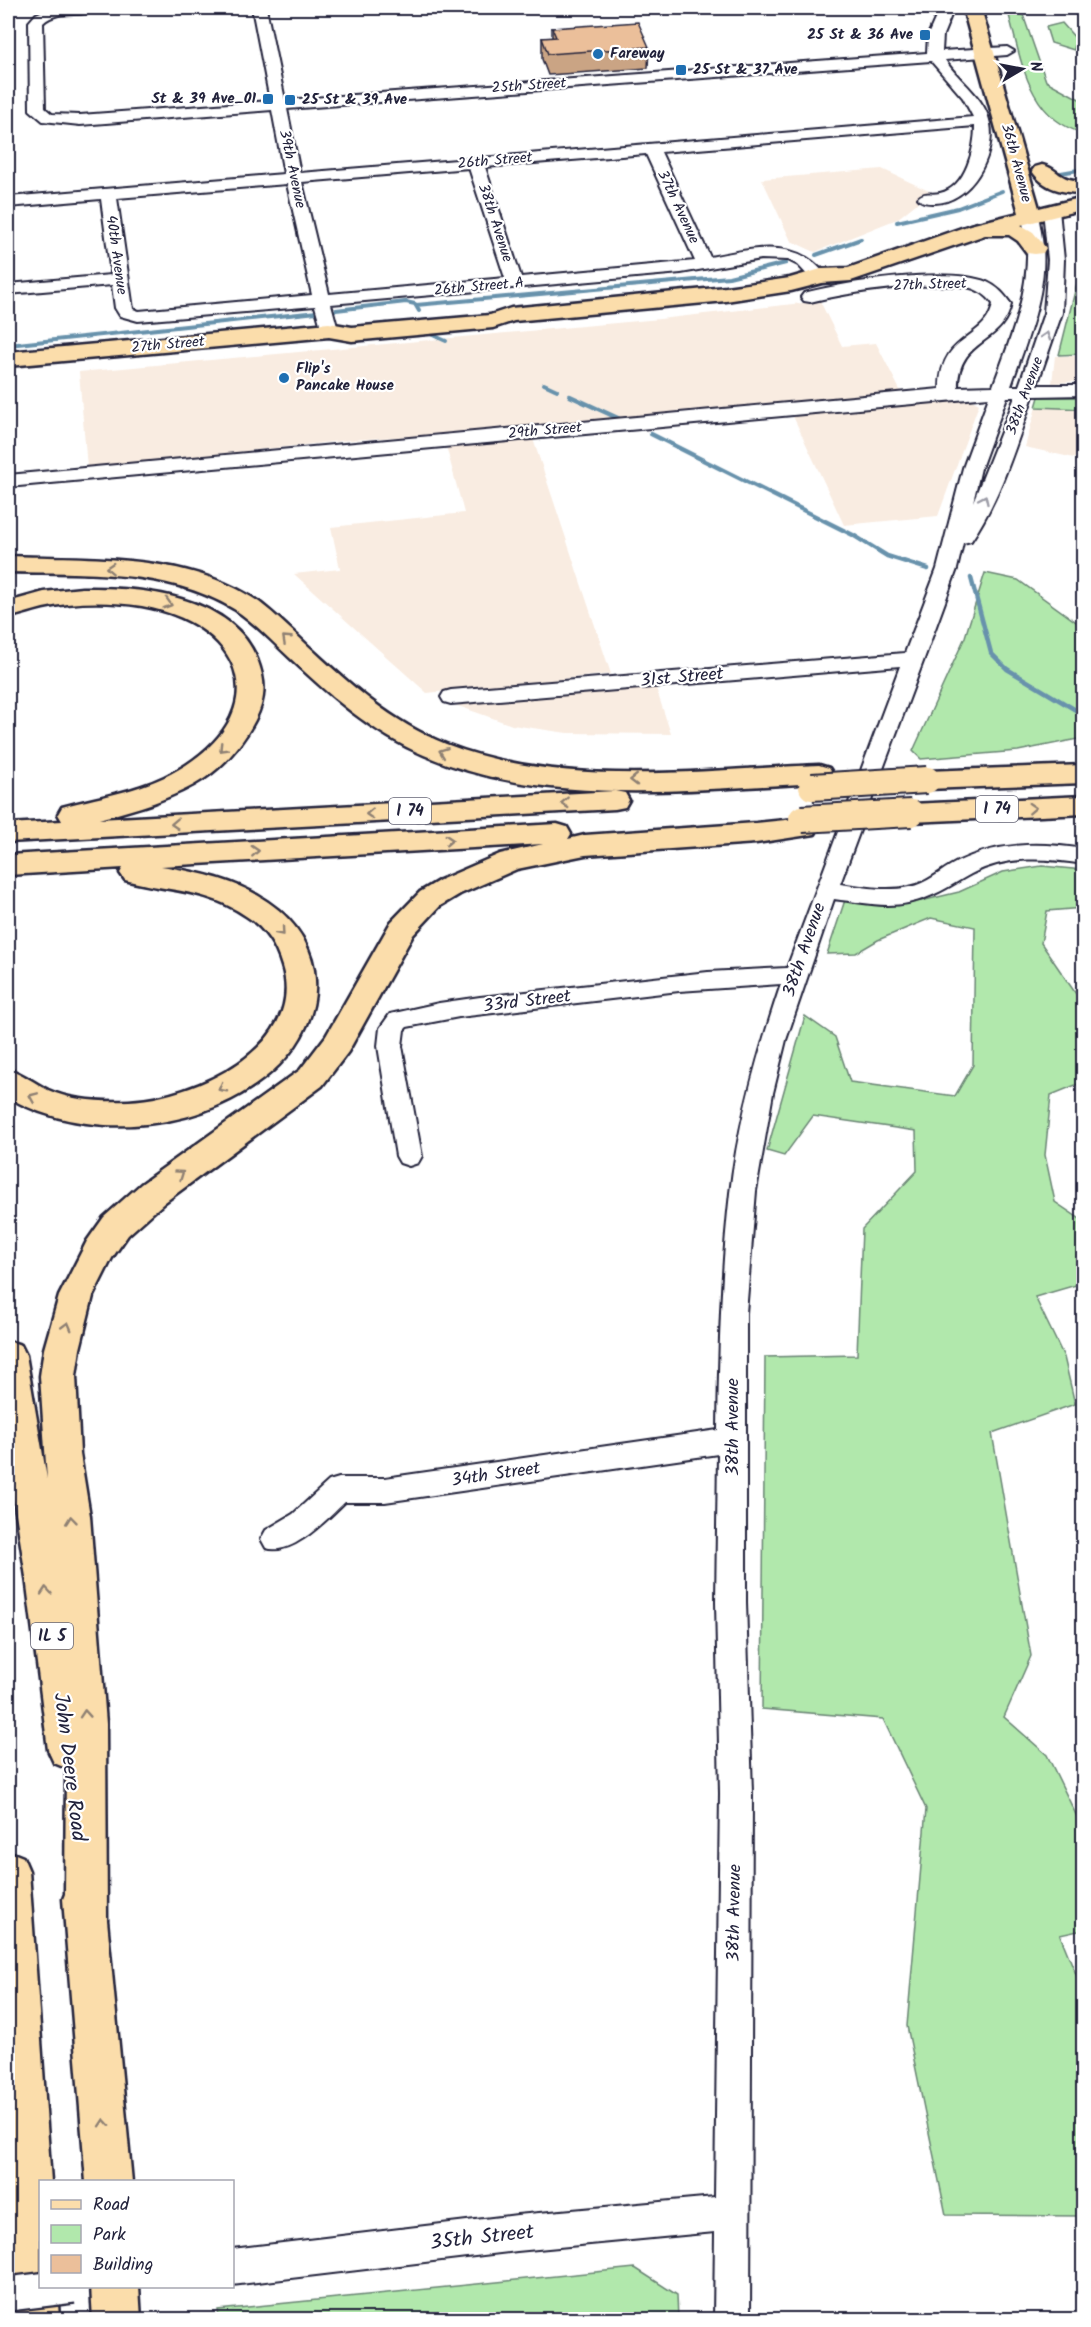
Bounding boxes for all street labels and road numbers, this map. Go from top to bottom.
street label: 25th Street [491,71,567,101]
street label: 36th Avenue [994,121,1038,205]
street label: 39th Avenue [272,127,312,211]
street label: 26th Street [457,146,534,176]
street label: 37th Avenue [650,166,706,248]
street label: 38th Avenue [471,180,519,266]
street label: 40th Avenue [99,214,133,296]
street label: 26th Street A [433,271,525,303]
street label: 27th Street [893,272,967,298]
street label: 27th Street [130,330,206,360]
street label: 38th Avenue [1000,353,1050,438]
street label: 29th Street [507,416,583,446]
street label: 31st Street [639,660,726,696]
road number: I 74 [976,796,1018,822]
road number: I 74 [389,798,431,824]
street label: 38th Avenue [775,899,835,1001]
street label: 33rd Street [481,982,574,1022]
street label: 38th Avenue [719,1378,748,1476]
street label: 34th Street [450,1454,543,1496]
road number: IL 5 [31,1623,73,1649]
street label: John Deere Road [44,1691,95,1844]
street label: 38th Avenue [720,1864,750,1962]
street label: 35th Street [428,2216,536,2260]

